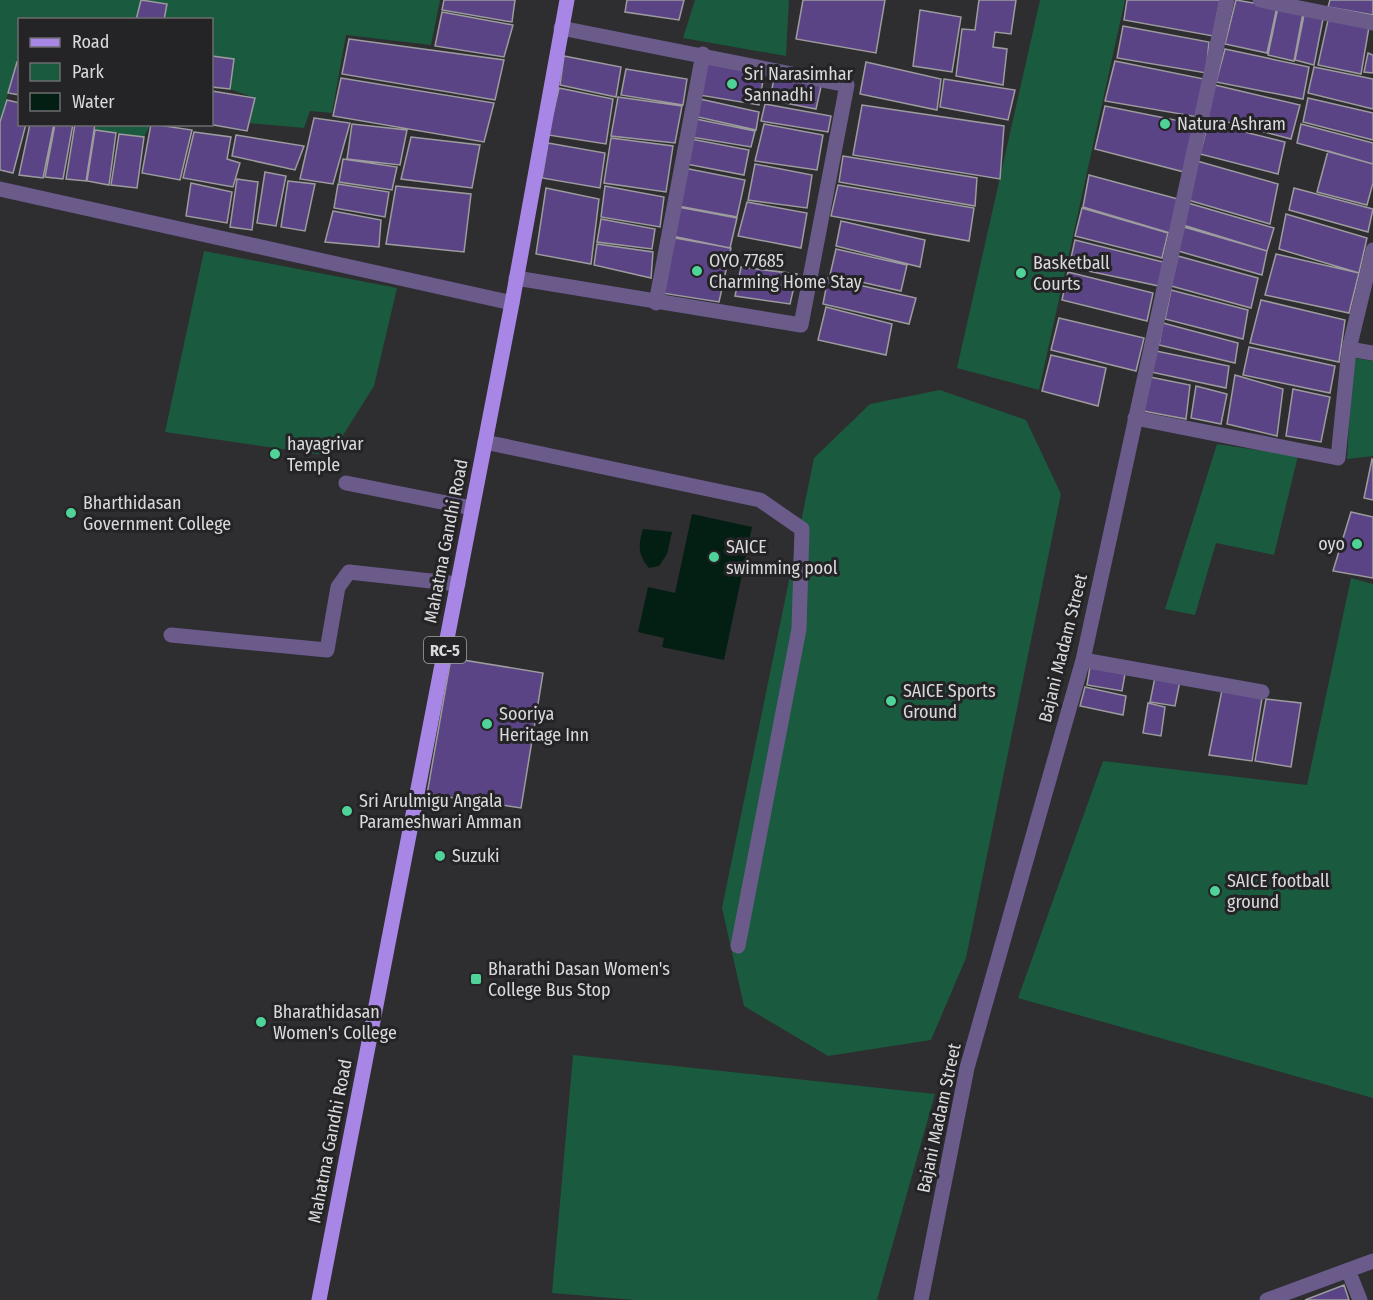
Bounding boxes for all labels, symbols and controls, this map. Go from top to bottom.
legend [18,18,213,126]
text: Road [72,31,109,53]
text: Park [72,61,105,83]
place label: Sri Narasimhar Sannadhi [744,63,854,106]
marker: Sri Narasimhar Sannadhi [725,77,739,91]
text: Water [72,91,115,113]
place label: Natura Ashram [1177,113,1286,135]
marker: Natura Ashram [1158,117,1172,131]
place label: OYO 77685 Charming Home Stay [709,250,862,293]
place label: Basketball Courts [1033,252,1110,295]
marker: OYO 77685 Charming Home Stay [690,264,704,278]
marker: Basketball Courts [1014,266,1028,280]
place label: hayagrivar Temple [287,433,364,476]
marker: hayagrivar Temple [268,447,282,461]
street label: Mahatma Gandhi Road [419,457,473,625]
place label: Bharthidasan Government College [83,492,231,535]
marker: Bharthidasan Government College [64,506,78,520]
place label: oyo [1318,533,1345,555]
place label: SAICE swimming pool [726,536,838,579]
marker: oyo [1350,537,1364,551]
marker: SAICE swimming pool [707,550,721,564]
street label: Bajani Madam Street [1034,571,1092,725]
road number: RC-5 [424,637,466,663]
place label: SAICE Sports Ground [903,680,996,723]
marker: SAICE Sports Ground [884,694,898,708]
place label: Sooriya Heritage Inn [499,703,589,746]
marker: Sooriya Heritage Inn [480,717,494,731]
place label: Sri Arulmigu Angala Parameshwari Amman [359,790,522,833]
marker: Sri Arulmigu Angala Parameshwari Amman [340,804,354,818]
place label: Suzuki [452,845,500,867]
marker: Suzuki [433,849,447,863]
place label: SAICE football ground [1227,870,1330,913]
marker: SAICE football ground [1208,884,1222,898]
place label: Bharathi Dasan Women's College Bus Stop [488,958,670,1001]
marker: Bharathi Dasan Women's College Bus Stop [469,972,483,986]
place label: Bharathidasan Women's College [273,1001,397,1044]
marker: Bharathidasan Women's College [254,1015,268,1029]
street label: Bajani Madam Street [912,1041,966,1195]
street label: Mahatma Gandhi Road [303,1057,357,1225]

